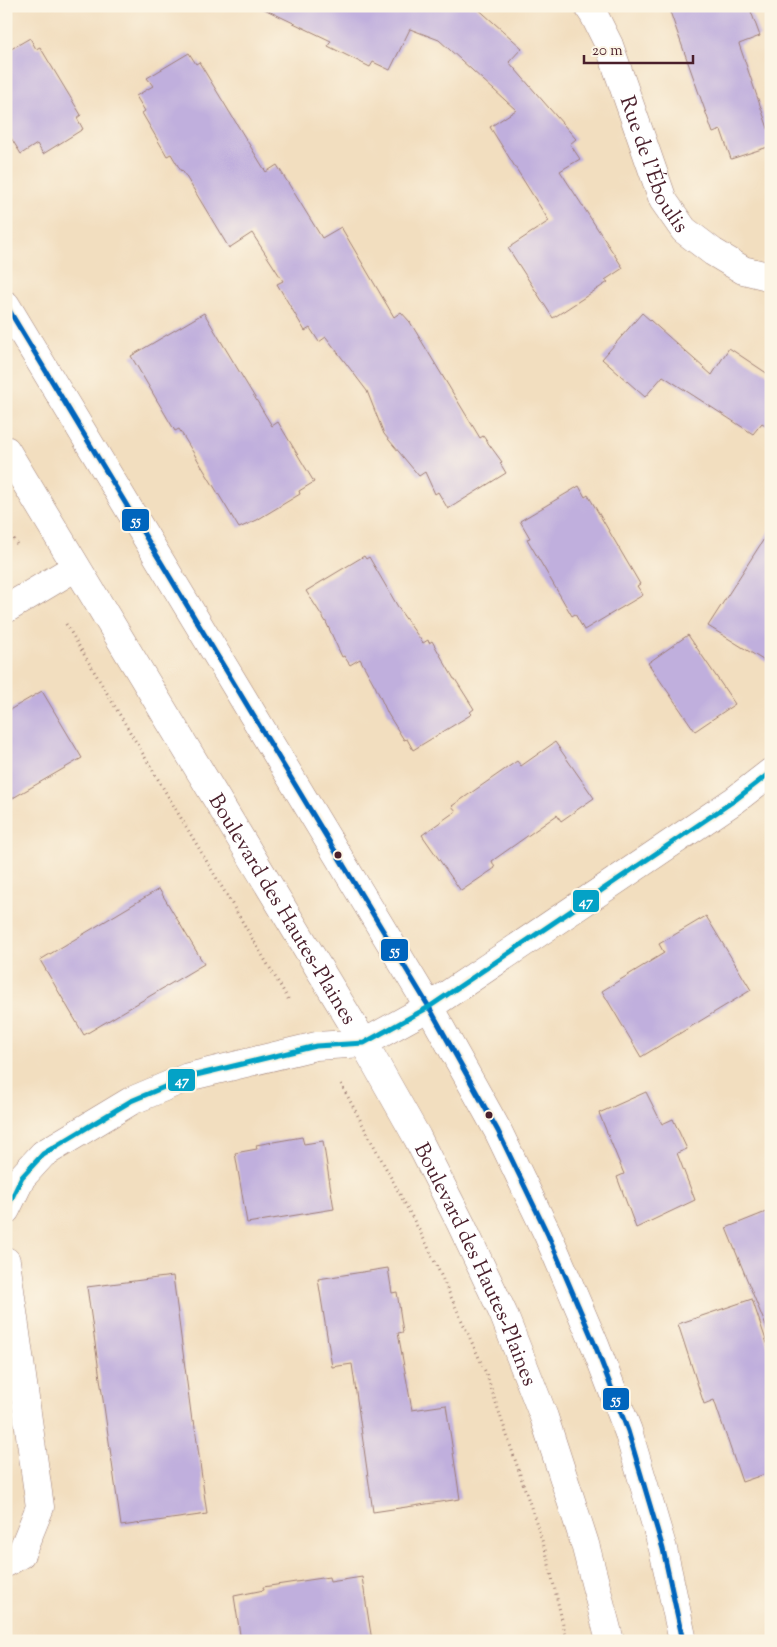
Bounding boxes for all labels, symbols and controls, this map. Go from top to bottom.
scale bar [584,32,693,64]
text: 20 m [592,41,623,62]
street label: Rue de l'Éboulis [611,92,695,240]
line badge: 55 [121,508,150,532]
text: 55 [130,512,141,532]
street label: Boulevard des Hautes-Plaines [200,789,363,1031]
unlabelled marker [333,850,343,860]
line badge: 47 [572,889,600,913]
text: 47 [578,893,594,913]
line badge: 55 [380,938,409,962]
text: 55 [389,942,400,962]
line badge: 47 [167,1068,196,1092]
text: 47 [174,1072,190,1092]
unlabelled marker [484,1110,494,1120]
street label: Boulevard des Hautes-Plaines [405,1138,543,1391]
line badge: 55 [602,1387,630,1411]
text: 55 [610,1391,621,1411]

